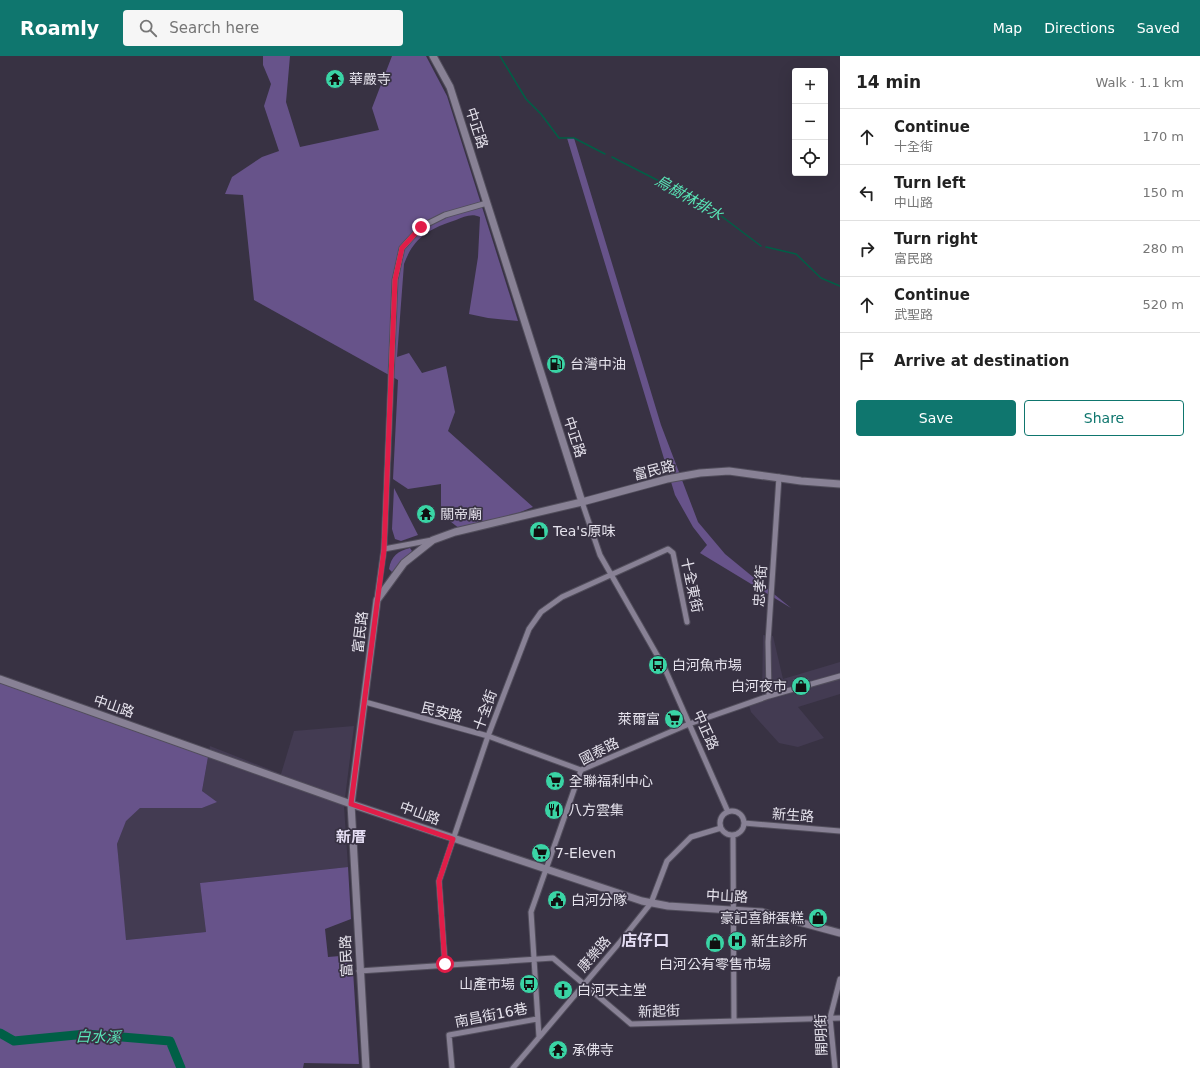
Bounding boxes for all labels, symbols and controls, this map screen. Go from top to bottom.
search box [123,10,403,46]
text: Roamly [20,17,99,39]
icon: search [137,17,159,39]
text: Search here [169,19,259,37]
text: Map [993,20,1022,36]
text: Directions [1044,20,1115,36]
text: Saved [1137,20,1180,36]
temple icon: 華嚴寺 [324,68,346,90]
map controls [792,68,828,176]
button: + [792,68,828,104]
place label: 華嚴寺 [349,71,391,87]
text: 14 min [856,72,921,92]
text: Walk · 1.1 km [1095,75,1184,90]
button: − [792,104,828,140]
street label: 中正路 [463,106,491,150]
text: Continue [894,118,970,136]
icon: ahead [856,126,878,148]
text: 170 m [1142,129,1184,144]
text: 十全街 [894,139,933,154]
button: locate [792,140,828,176]
water label: 烏樹林排水 [652,171,727,225]
text: Turn left [894,174,966,192]
icon: left [856,182,878,204]
text: 150 m [1142,185,1184,200]
text: 中山路 [894,195,933,210]
route end [412,218,430,236]
text: Turn right [894,230,978,248]
icon: right [856,238,878,260]
text: 280 m [1142,241,1184,256]
text: 富民路 [894,251,933,266]
text: Continue [894,286,970,304]
icon: ahead [856,294,878,316]
text: 520 m [1142,297,1184,312]
text: 武聖路 [894,307,933,322]
icon: arrive [856,350,878,372]
text: Arrive at destination [894,352,1069,370]
fuel station icon: 台灣中油 [545,353,567,375]
place label: 台灣中油 [570,356,626,372]
button: Save [856,400,1016,436]
button: Share [1024,400,1184,436]
street label: 中正路 [561,415,589,459]
street label: 富民路 [632,457,676,483]
temple icon: 關帝廟 [415,503,437,525]
place label: 關帝廟 [440,506,482,522]
shop icon: Tea's原味 [528,520,550,542]
place label: Tea's原味 [552,523,616,539]
street label: 十全東街 [678,556,706,614]
street label: 忠孝街 [751,564,769,608]
street label: 富民路 [350,610,370,654]
bus stop icon: 白河魚市場 [647,654,669,676]
place label: 白河魚市場 [672,657,742,673]
shop icon: 白河夜市 [790,675,812,697]
place label: 白河夜市 [731,678,787,694]
street label: 十全街 [470,688,500,732]
street label: 中山路 [92,692,136,720]
street label: 民安路 [420,699,464,725]
supermarket icon: 萊爾富 [663,708,685,730]
street label: 中正路 [690,708,722,752]
place label: 萊爾富 [618,711,660,727]
street label: 國泰路 [577,734,621,768]
supermarket icon: 全聯福利中心 [544,770,566,792]
place label: 全聯福利中心 [569,773,653,789]
street label: 中山路 [398,798,442,828]
restaurant icon: 八方雲集 [543,799,565,821]
place label: 八方雲集 [568,802,624,818]
street label: 新生路 [771,806,815,824]
district label: 新厝 [336,828,366,846]
supermarket icon: 7-Eleven [530,842,552,864]
place label: 7-Eleven [555,845,616,861]
street label: 中山路 [706,887,748,905]
public building icon: 白河分隊 [546,889,568,911]
place label: 白河分隊 [571,892,627,908]
shop icon: 豪記喜餅蛋糕 [807,907,829,929]
place label: 豪記喜餅蛋糕 [720,910,804,926]
hospital icon: 新生診所 [726,930,748,952]
district label: 店仔口 [621,931,669,950]
shop icon: 白河公有零售市場 [704,932,726,954]
street label: 康樂路 [574,933,614,975]
place label: 新生診所 [751,933,807,949]
street label: 富民路 [337,935,355,977]
route start [436,955,454,973]
place label: 白河公有零售市場 [659,956,771,972]
bus stop icon: 山產市場 [518,973,540,995]
place label: 山產市場 [459,976,515,992]
church icon: 白河天主堂 [552,979,574,1001]
place label: 白河天主堂 [577,982,647,998]
street label: 南昌街16巷 [453,1000,529,1030]
street label: 新起街 [638,1002,680,1020]
street label: 開明街 [812,1014,830,1056]
water label: 白水溪 [75,1028,123,1046]
temple icon: 承佛寺 [547,1039,569,1061]
place label: 承佛寺 [572,1042,614,1058]

